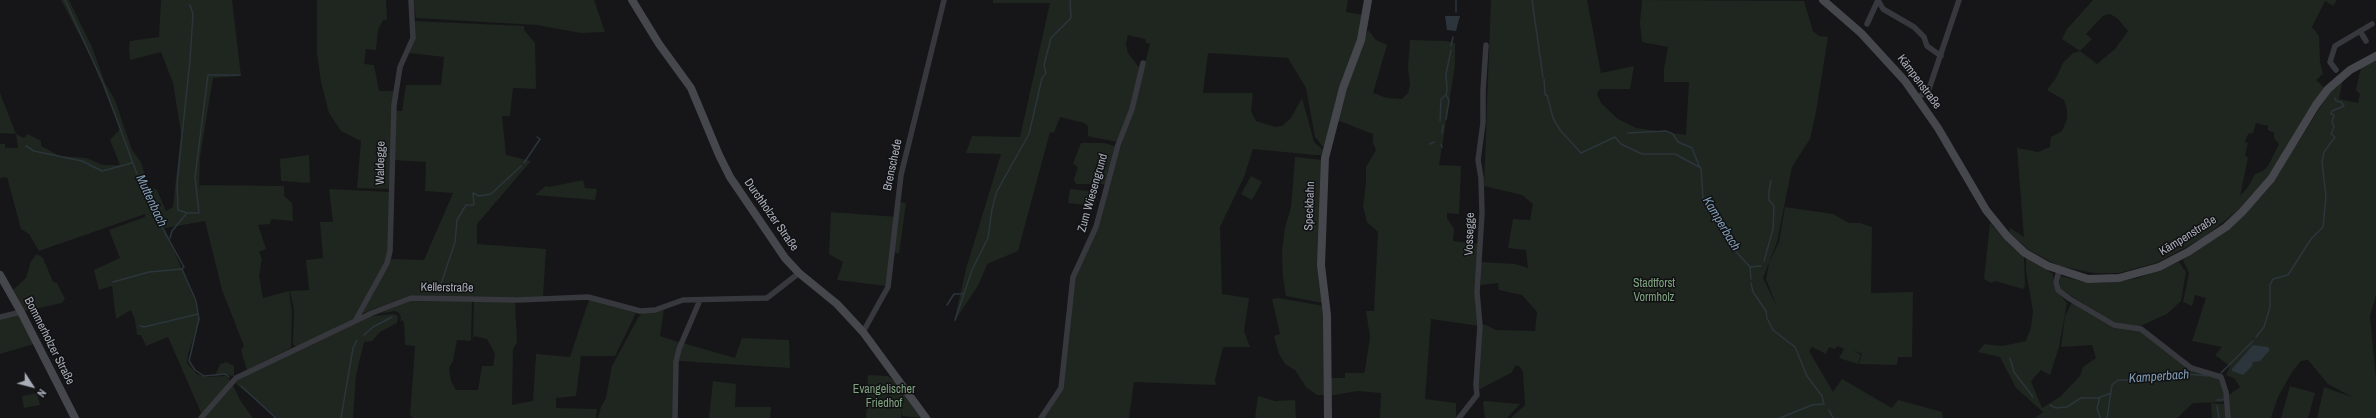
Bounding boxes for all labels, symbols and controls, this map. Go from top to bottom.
street label: Kämpenstraße [1894,52,1944,112]
street label: Brenschede [880,138,906,192]
street label: Waldegge [373,141,389,185]
street label: Zum Wiesengrund [1075,152,1111,234]
water label: Muttenbach [132,172,170,230]
street label: Durchholzer Straße [741,176,801,254]
street label: Speckbahn [1302,181,1318,231]
water label: Kamperbach [1699,194,1743,254]
street label: Vossegge [1462,212,1478,256]
street label: Kämpenstraße [2157,213,2219,259]
park label: Stadtforst Vormholz [1633,277,1675,305]
street label: Kellerstraße [420,280,474,296]
street label: Bommerholzer Straße [21,295,77,387]
north arrow [12,366,52,406]
water label: Kamperbach [2128,367,2190,387]
park label: Evangelischer Friedhof [853,383,915,411]
text: N [34,386,49,400]

